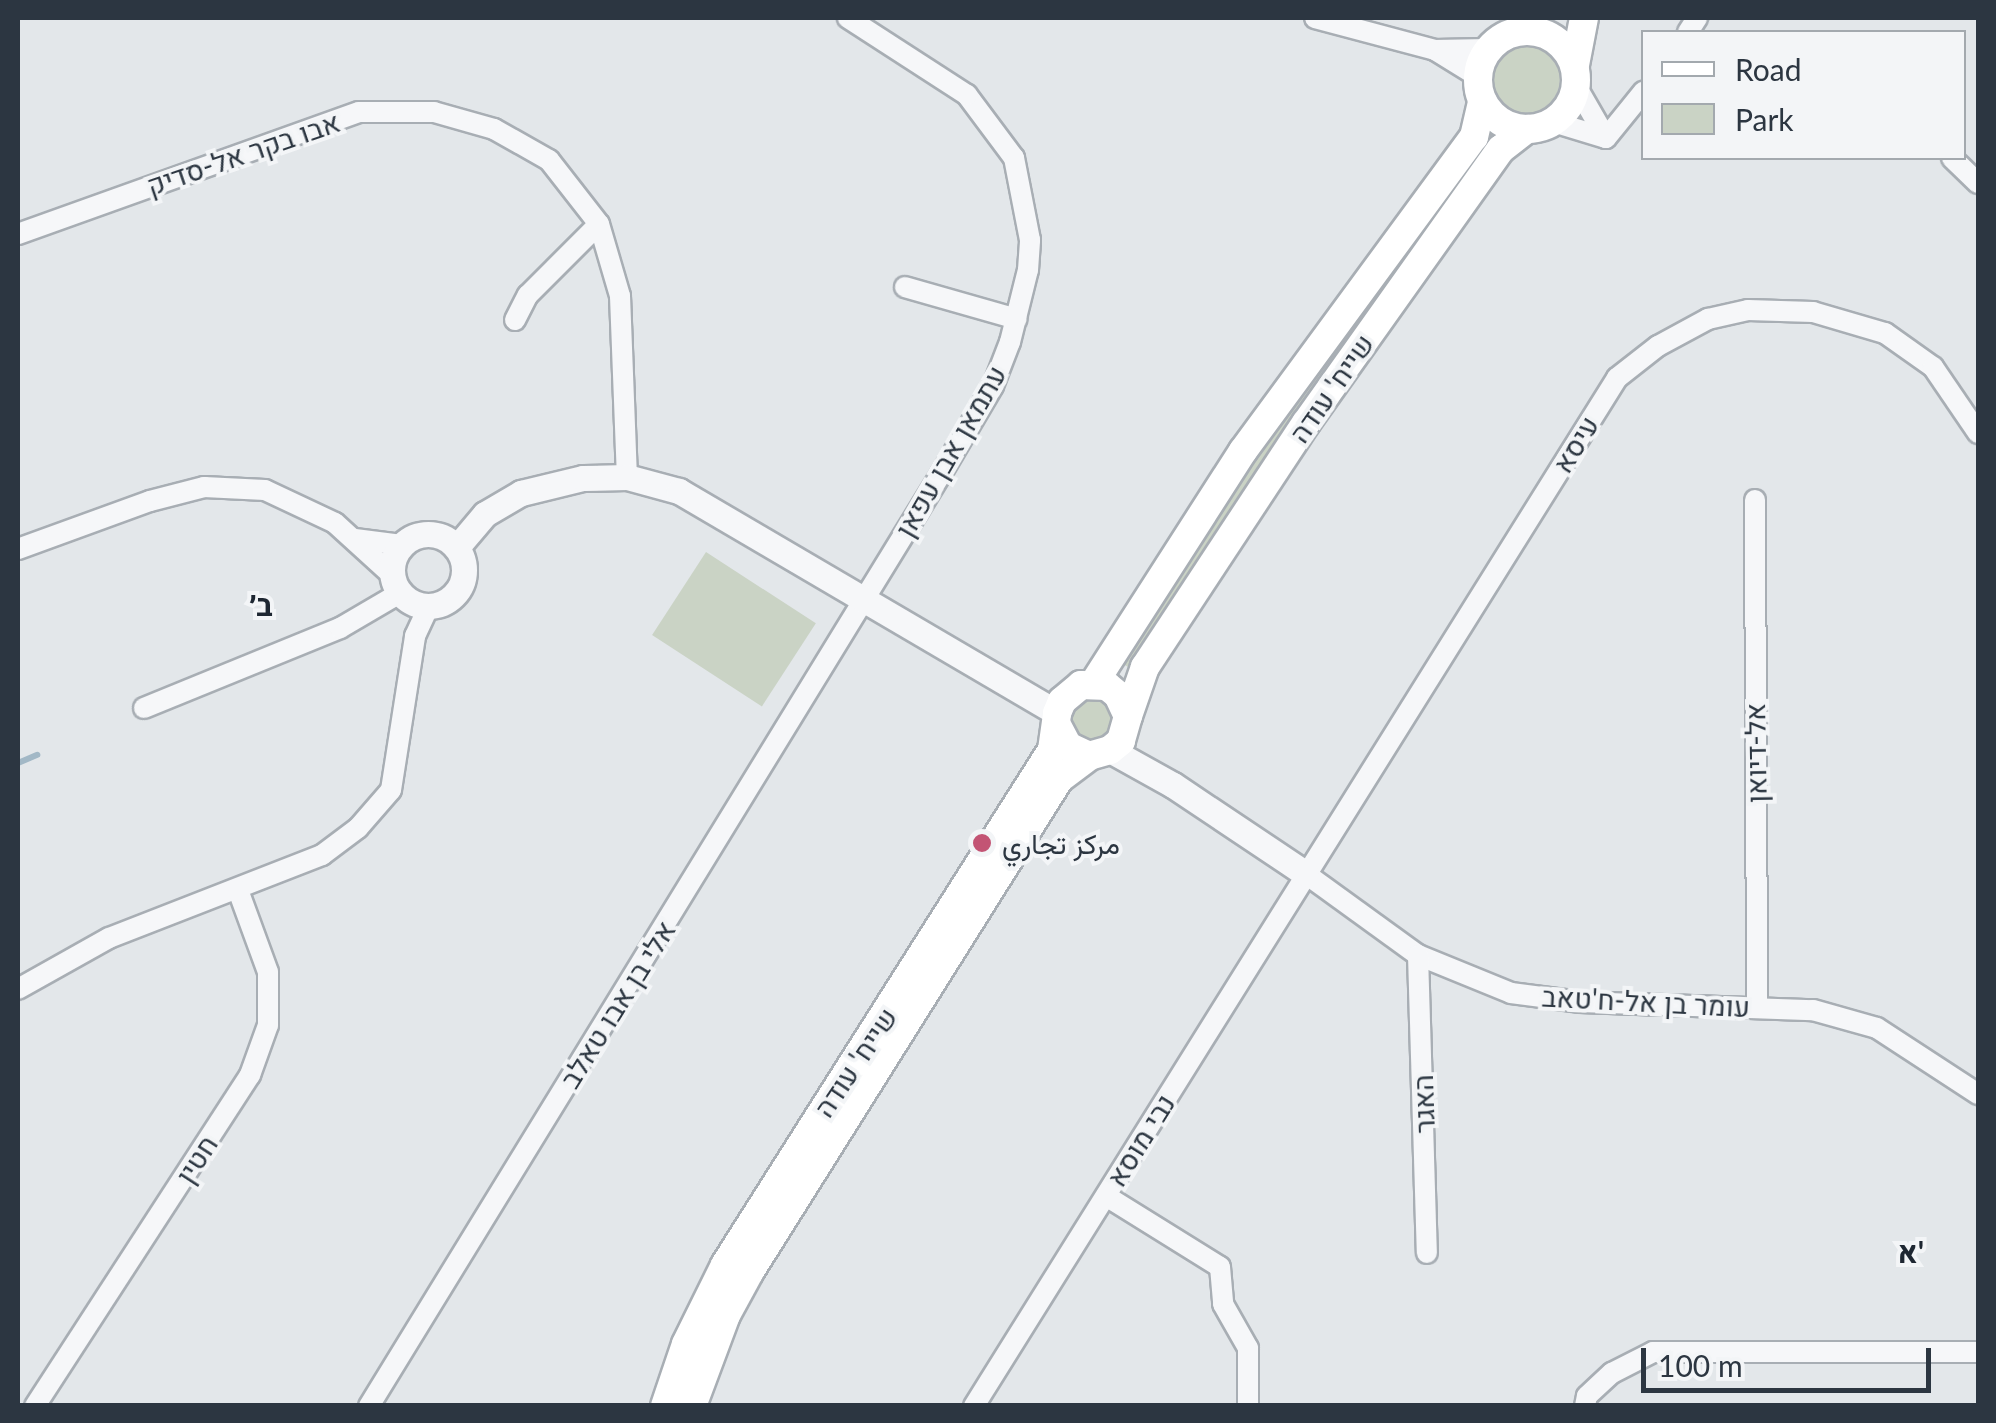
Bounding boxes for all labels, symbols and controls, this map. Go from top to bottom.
legend [1641,30,1966,160]
text: Road [1735,51,1802,87]
text: Park [1735,101,1794,137]
street label: אבו בקר אל-סדיק [142,104,344,202]
street label: שייח' עודה [1282,327,1380,449]
street label: עתמאן אבן עפאן [887,359,1013,543]
street label: עיסא [1545,409,1605,479]
district label: ב׳ [250,586,272,622]
street label: אל-דיואן [1737,703,1773,803]
place label: مركز تجاري [1002,826,1120,860]
marker: مركز تجاري [971,832,993,854]
street label: אלי בן אבו טאלב [552,914,682,1094]
street label: עומר בן אל-ח'טאב [1541,979,1751,1023]
street label: שייח' עודה [806,1001,904,1123]
street label: האגר [1405,1074,1441,1134]
street label: נבי מוסא [1099,1088,1181,1192]
street label: חטין [168,1129,224,1189]
district label: א' [1898,1233,1924,1269]
scale bar [1646,1328,1936,1390]
text: 100 m [1658,1347,1743,1383]

